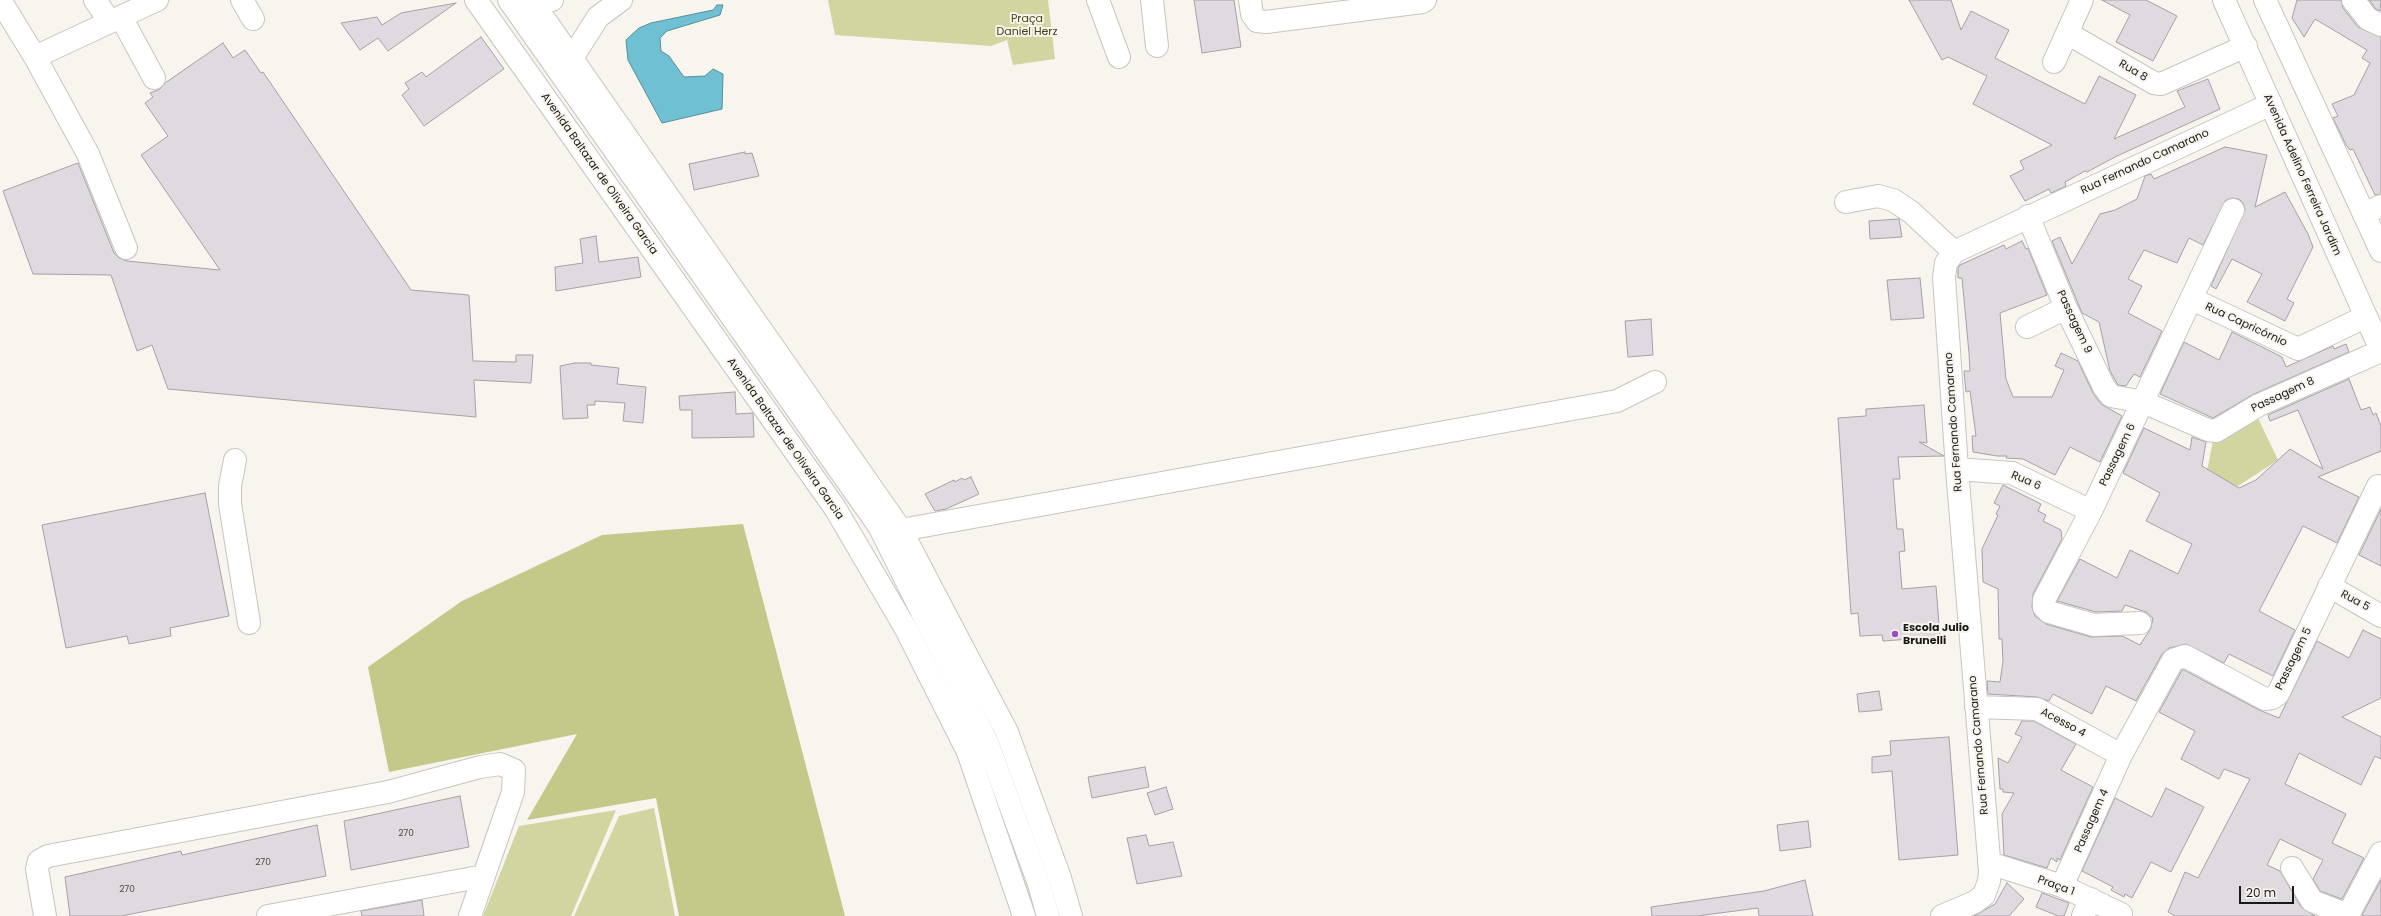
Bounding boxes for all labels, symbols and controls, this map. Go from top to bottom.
park label: Praça Daniel Herz [997,12,1057,38]
street label: Rua 8 [2116,58,2150,84]
street label: Avenida Baltazar de Oliveira Garcia [538,91,660,257]
street label: Avenida Adelino Ferreira Jardim [2260,92,2344,258]
street label: Rua Fernando Camarano [2079,126,2211,198]
street label: Passagem 9 [2054,288,2094,356]
street label: Rua Capricórnio [2203,300,2289,350]
street label: Rua Fernando Camarano [1943,352,1965,492]
street label: Avenida Baltazar de Oliveira Garcia [724,356,846,522]
street label: Passagem 8 [2249,375,2317,415]
street label: Passagem 6 [2097,421,2139,489]
street label: Rua 6 [2009,469,2043,493]
street label: Rua 5 [2338,588,2372,614]
place label: Escola Julio Brunelli [1903,621,1969,647]
street label: Passagem 5 [2273,625,2315,693]
marker: Escola Julio Brunelli [1890,629,1900,639]
street label: Rua Fernando Camarano [1966,675,1992,815]
street label: Acesso 4 [2038,706,2088,740]
street label: Passagem 4 [2072,787,2112,855]
house number: 270 [398,829,414,839]
house number: 270 [255,858,271,868]
street label: Praça 1 [2036,873,2076,899]
scale bar [2241,878,2296,904]
text: 20 m [2246,884,2276,901]
house number: 270 [119,885,135,895]

